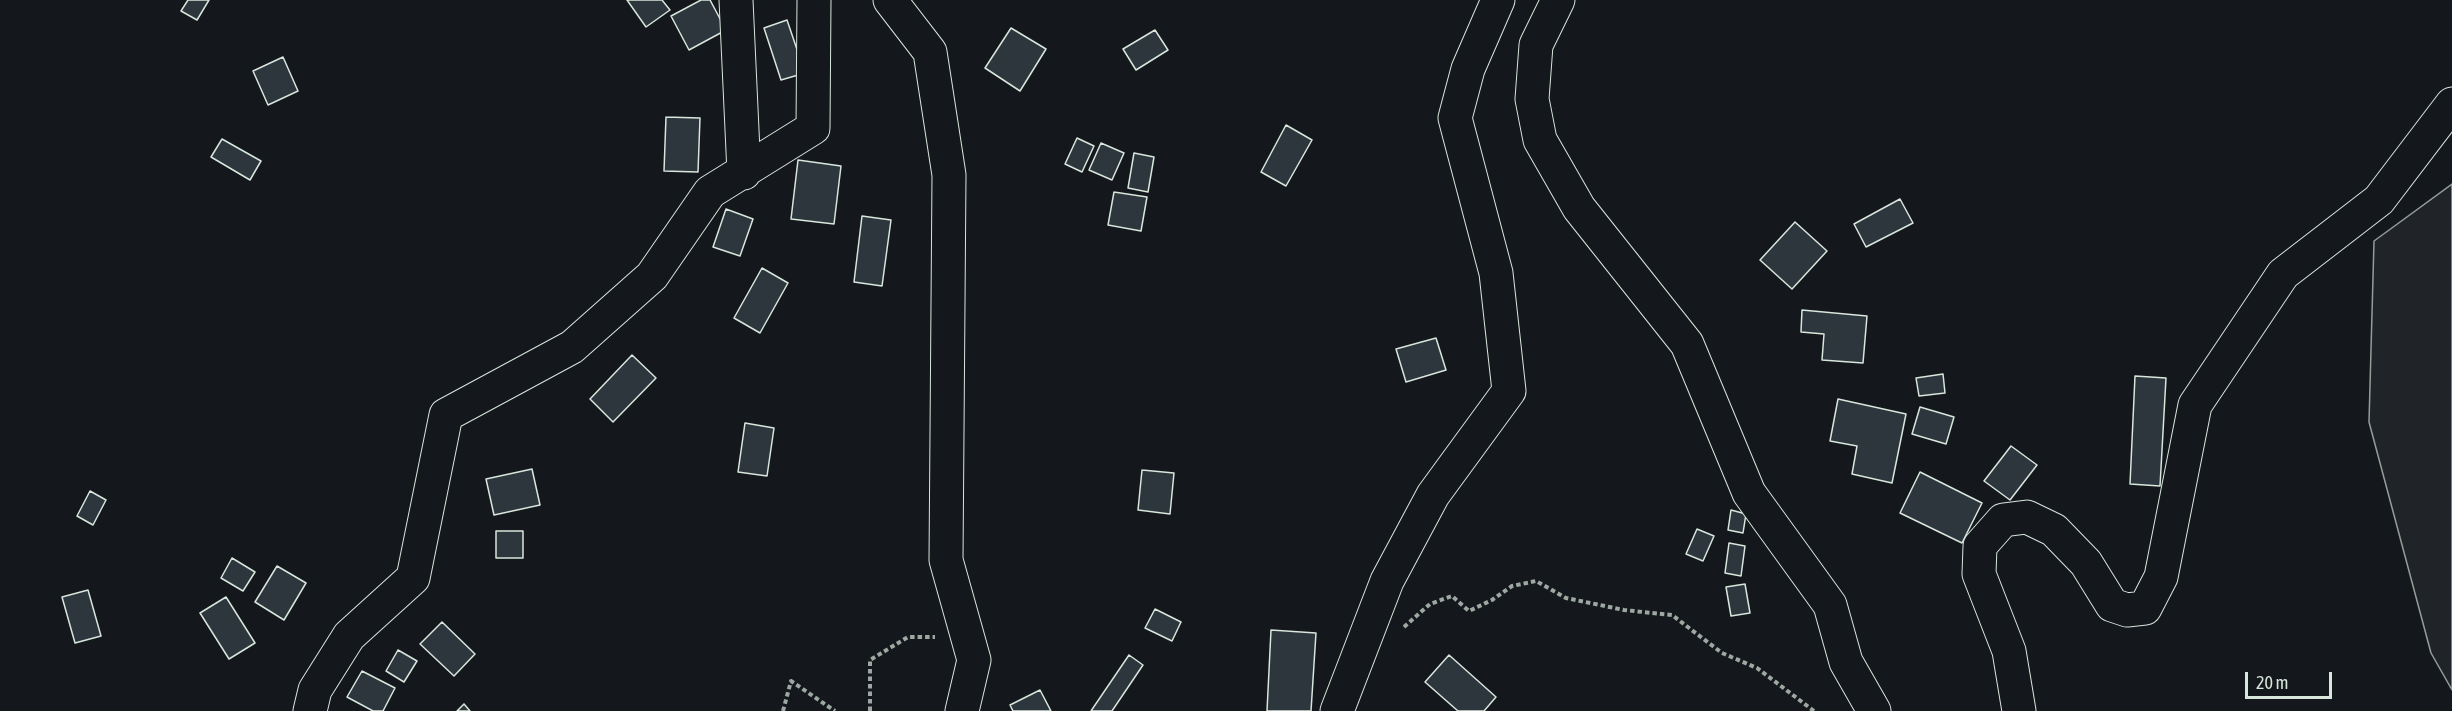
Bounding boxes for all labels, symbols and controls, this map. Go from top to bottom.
scale bar [2248,660,2335,698]
text: 20 m [2256,672,2288,693]

